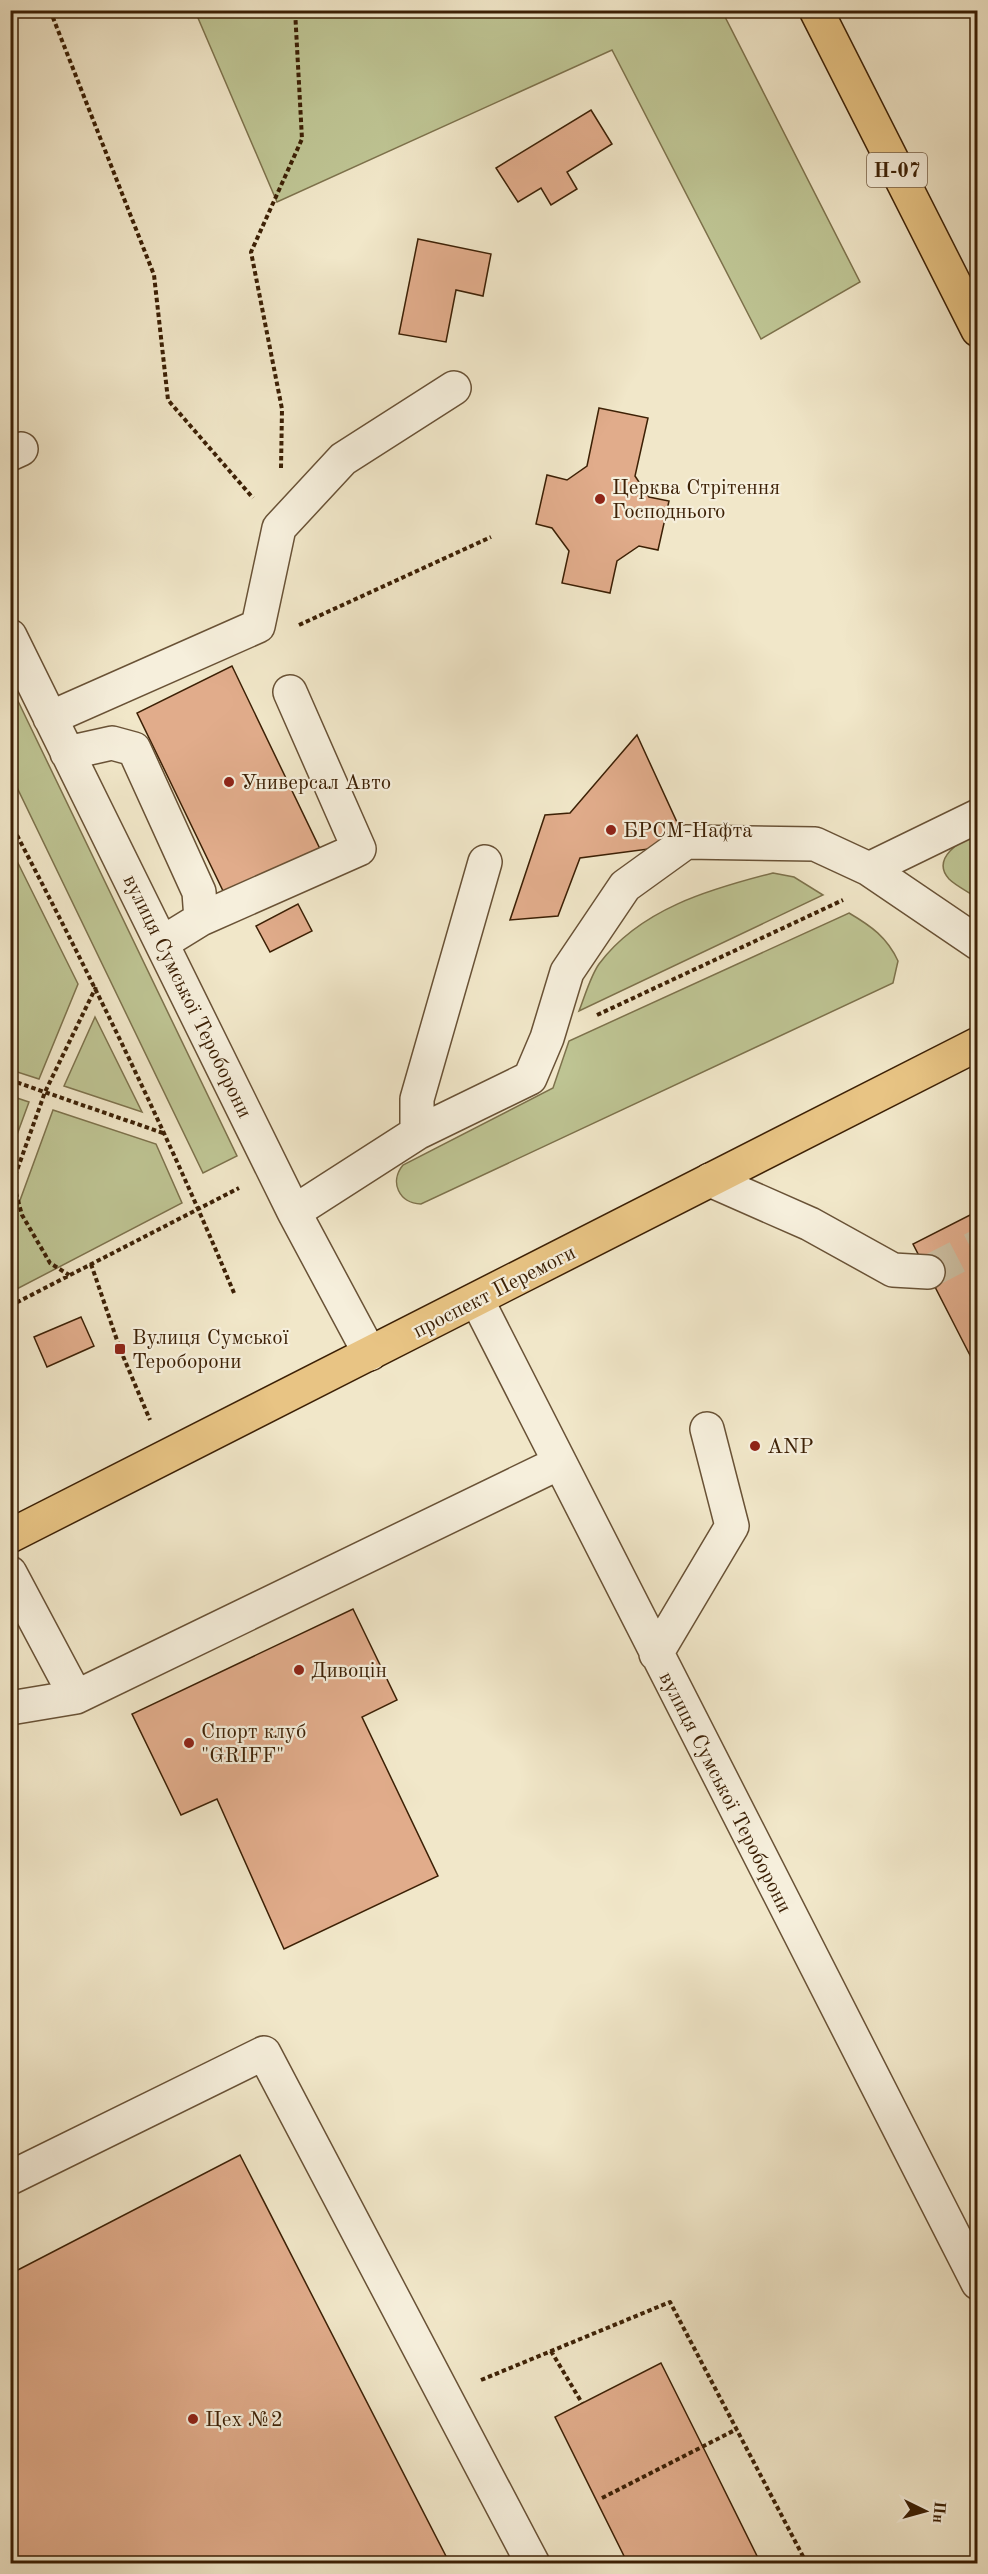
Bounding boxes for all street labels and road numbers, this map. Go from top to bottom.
road number: Н-07 [867,153,927,187]
street label: вулиця Сумської Тероборони [119,872,255,1122]
street label: проспект Перемоги [410,1242,579,1342]
street label: вулиця Сумської Тероборони [655,1669,795,1917]

